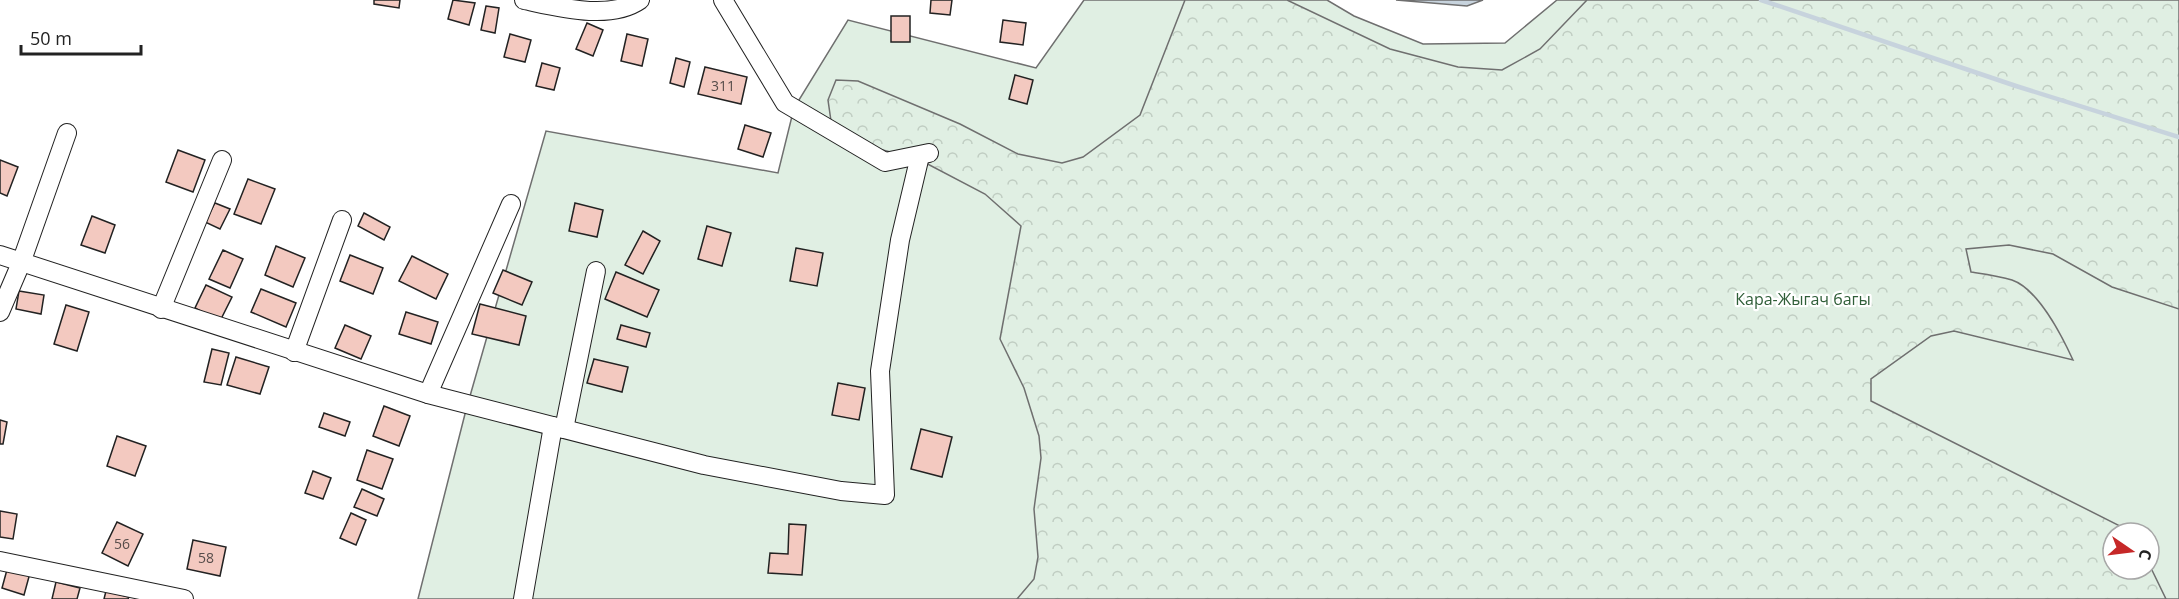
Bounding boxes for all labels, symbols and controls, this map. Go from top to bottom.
scale bar [21,18,141,56]
text: 50 m [30,26,72,50]
house number: 311 [711,76,735,95]
park label: Кара-Жыгач багы [1735,288,1871,310]
north arrow [2101,521,2161,581]
house number: 56 [114,534,130,553]
text: С [2134,547,2157,562]
house number: 58 [198,548,214,567]

